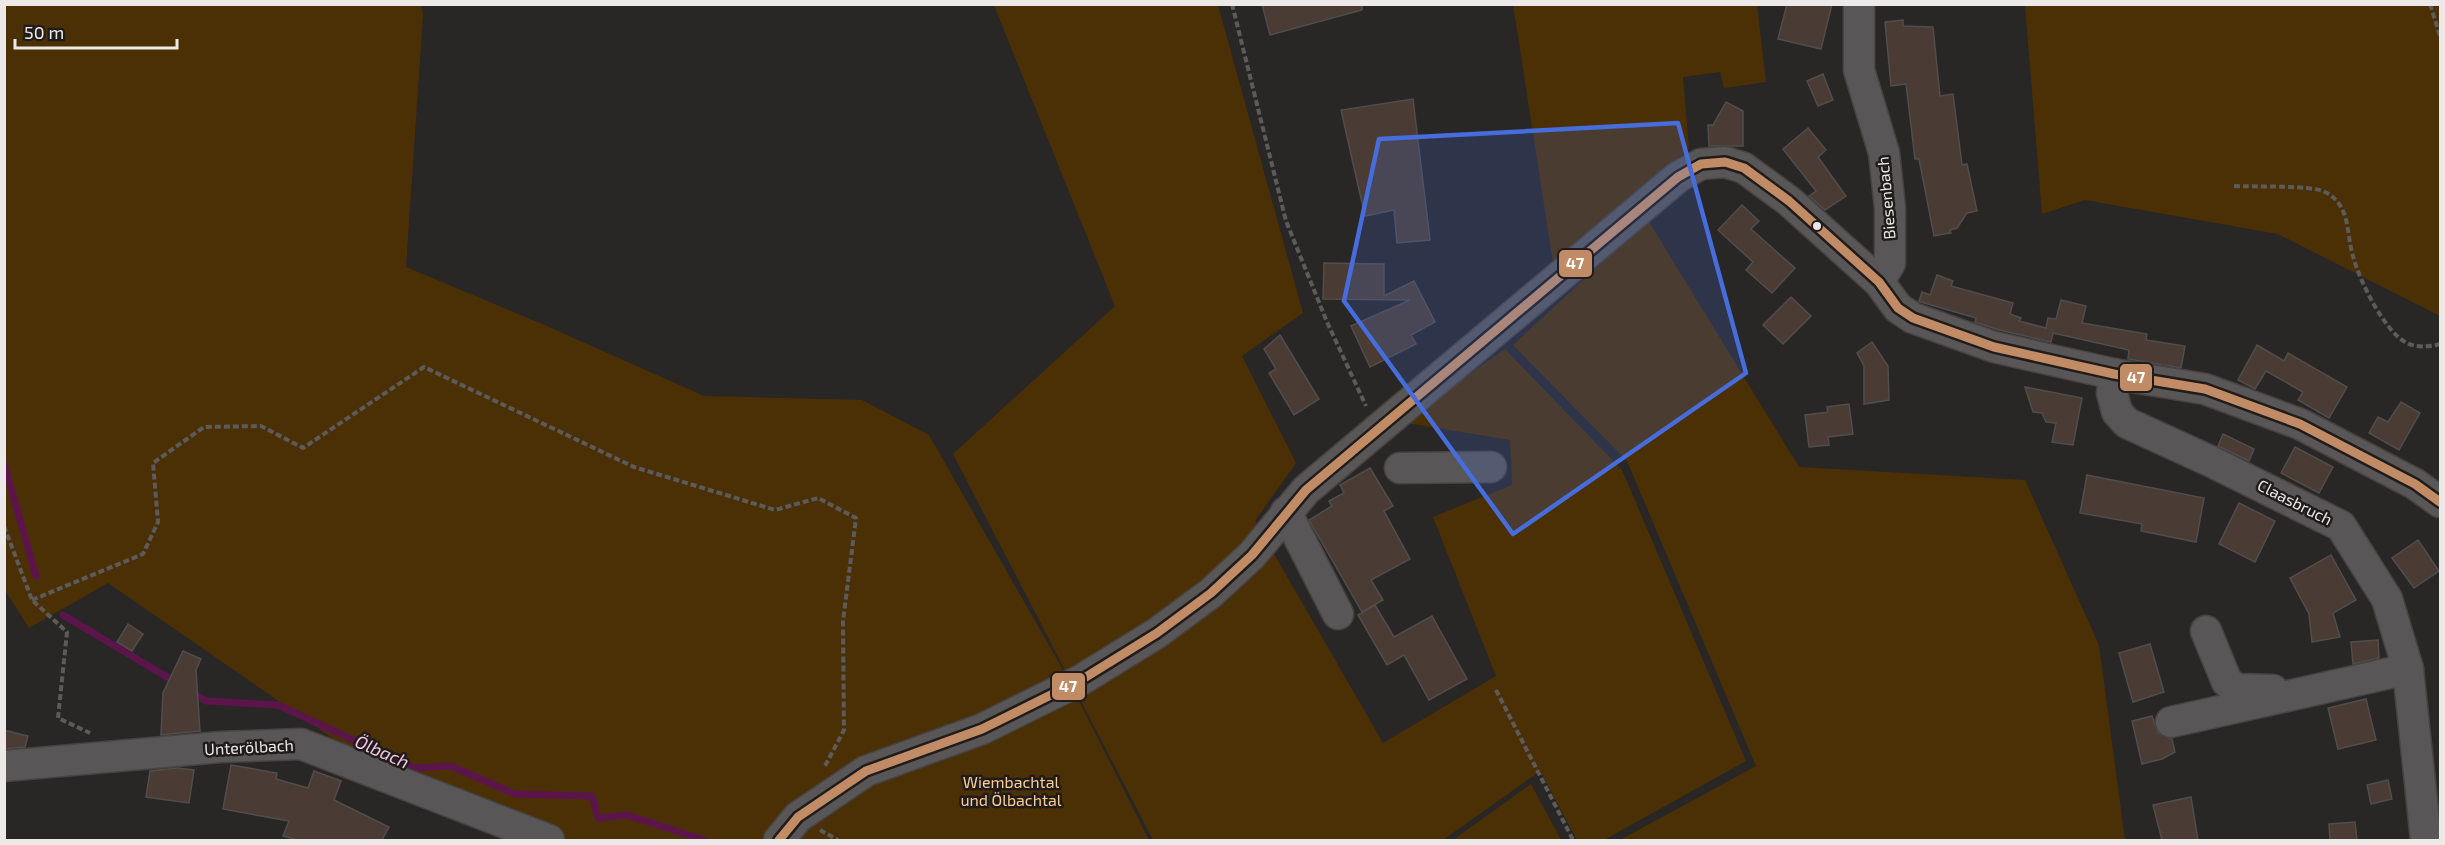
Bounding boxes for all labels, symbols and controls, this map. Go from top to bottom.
scale bar [15,12,177,50]
text: 50 m [24,21,64,43]
street label: Biesenbach [1872,156,1899,240]
unlabelled marker [1811,220,1823,232]
line badge: 47 [1558,249,1593,278]
text: 47 [1566,253,1585,272]
line badge: 47 [2119,363,2153,392]
text: 47 [2127,367,2146,386]
street label: Claasbruch [2255,475,2336,528]
line badge: 47 [1051,672,1086,701]
text: 47 [1059,676,1078,695]
water label: Ölbach [352,729,413,773]
street label: Unterölbach [204,735,294,758]
park label: Wiembachtal und Ölbachtal [960,772,1062,809]

